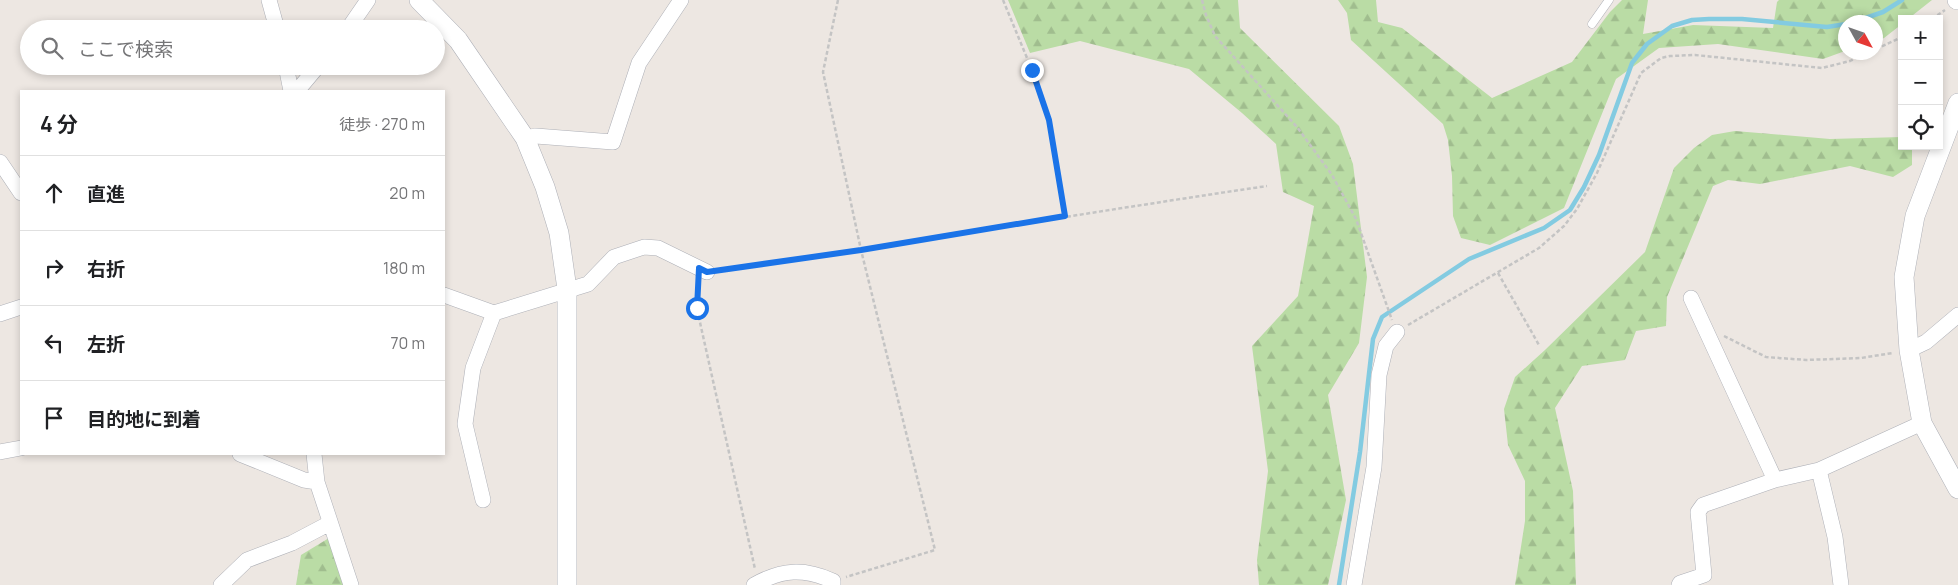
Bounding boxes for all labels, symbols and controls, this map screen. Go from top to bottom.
north arrow [1838,15,1883,60]
map controls [1898,15,1943,150]
button: + [1898,15,1943,60]
search box [20,20,445,75]
icon: search [38,34,66,62]
text: ここで検索 [78,36,173,62]
route end [1021,59,1044,82]
button: − [1898,60,1943,105]
button: locate [1898,105,1943,150]
text: 4 分 [40,110,78,138]
text: 徒歩 · 270 m [339,113,425,135]
icon: ahead [40,179,68,207]
text: 直進 [87,181,125,207]
text: 20 m [389,182,425,204]
icon: right [40,254,68,282]
text: 右折 [87,256,125,282]
text: 180 m [383,257,425,279]
route start [686,297,709,320]
icon: left [40,329,68,357]
text: 左折 [87,331,125,357]
text: 70 m [390,332,425,354]
icon: arrive [40,404,68,432]
text: 目的地に到着 [87,406,201,432]

